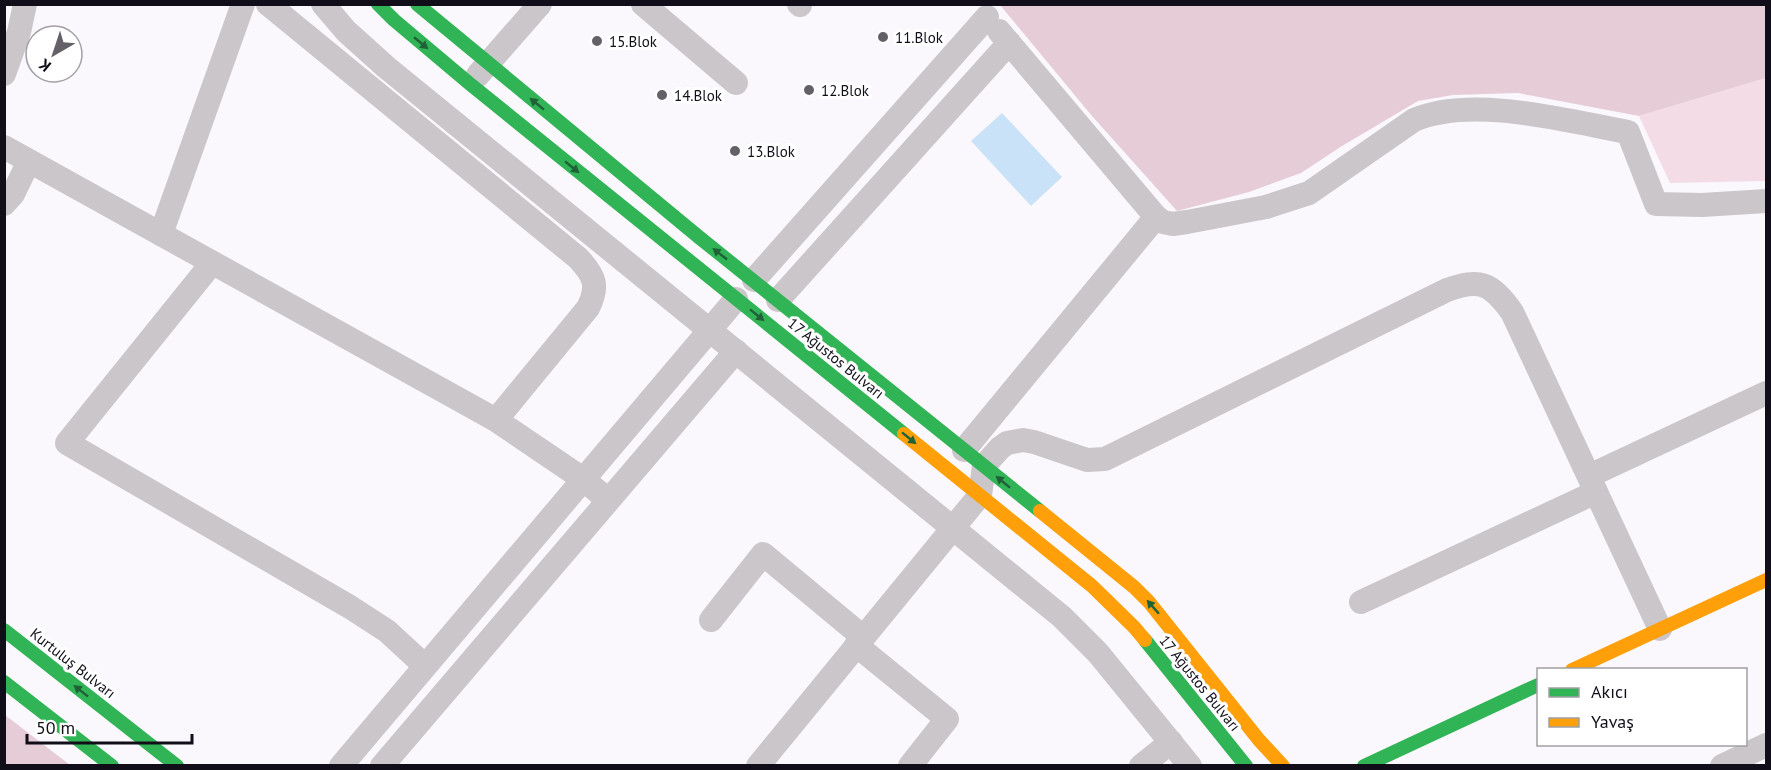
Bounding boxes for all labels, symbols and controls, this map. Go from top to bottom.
north arrow [24,24,84,84]
place label: 11.Blok [895,28,944,47]
marker: 11.Blok [876,30,890,44]
place label: 15.Blok [609,32,658,51]
marker: 15.Blok [590,34,604,48]
one-way arrow [413,37,429,50]
text: K [34,55,55,77]
place label: 12.Blok [821,81,870,100]
marker: 12.Blok [802,83,816,97]
place label: 14.Blok [674,86,723,105]
marker: 14.Blok [655,88,669,102]
one-way arrow [529,98,545,111]
place label: 13.Blok [747,142,796,161]
marker: 13.Blok [728,144,742,158]
one-way arrow [564,160,579,173]
one-way arrow [713,248,728,260]
one-way arrow [749,309,765,322]
street label: 17 Ağustos Bulvarı [784,313,888,403]
one-way arrow [901,431,916,444]
one-way arrow [995,475,1011,488]
one-way arrow [1146,599,1159,614]
street label: Kurtuluş Bulvarı [26,624,120,702]
street label: 17 Ağustos Bulvarı [1155,631,1245,735]
legend [1537,668,1747,746]
text: Akıcı [1591,680,1628,703]
one-way arrow [74,685,89,697]
scale bar [27,707,192,745]
text: Yavaş [1591,710,1634,733]
text: 50 m [36,716,75,739]

